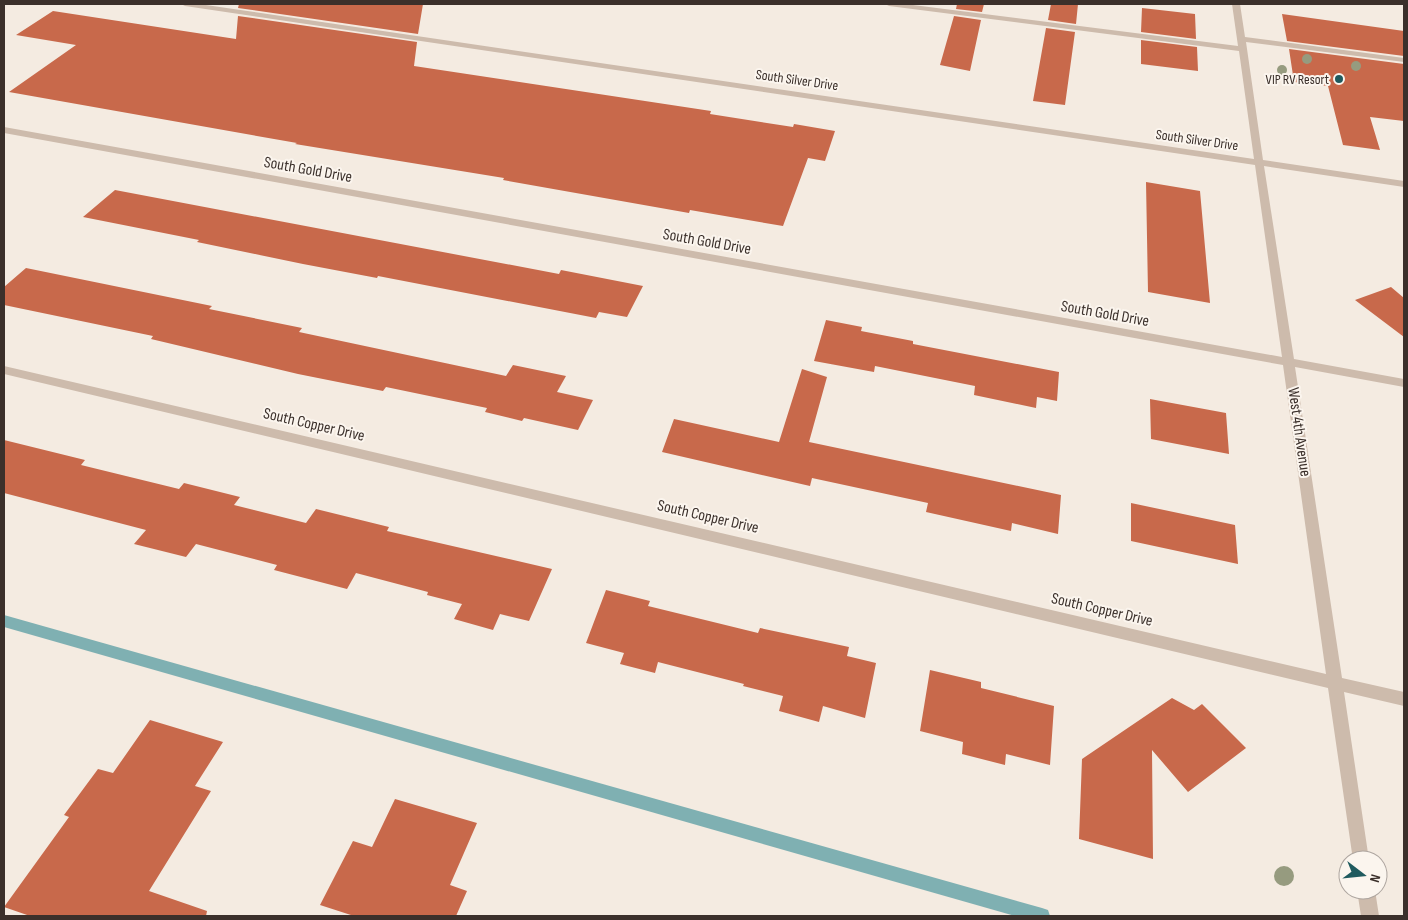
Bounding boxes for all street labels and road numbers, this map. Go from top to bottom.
street label: South Silver Drive [755,66,839,94]
street label: South Silver Drive [1155,126,1239,154]
street label: South Gold Drive [262,153,354,187]
street label: South Gold Drive [661,225,753,259]
street label: South Gold Drive [1059,297,1151,331]
street label: West 4th Avenue [1283,386,1315,478]
street label: South Copper Drive [261,404,367,446]
street label: South Copper Drive [655,496,761,538]
street label: South Copper Drive [1049,589,1155,631]

